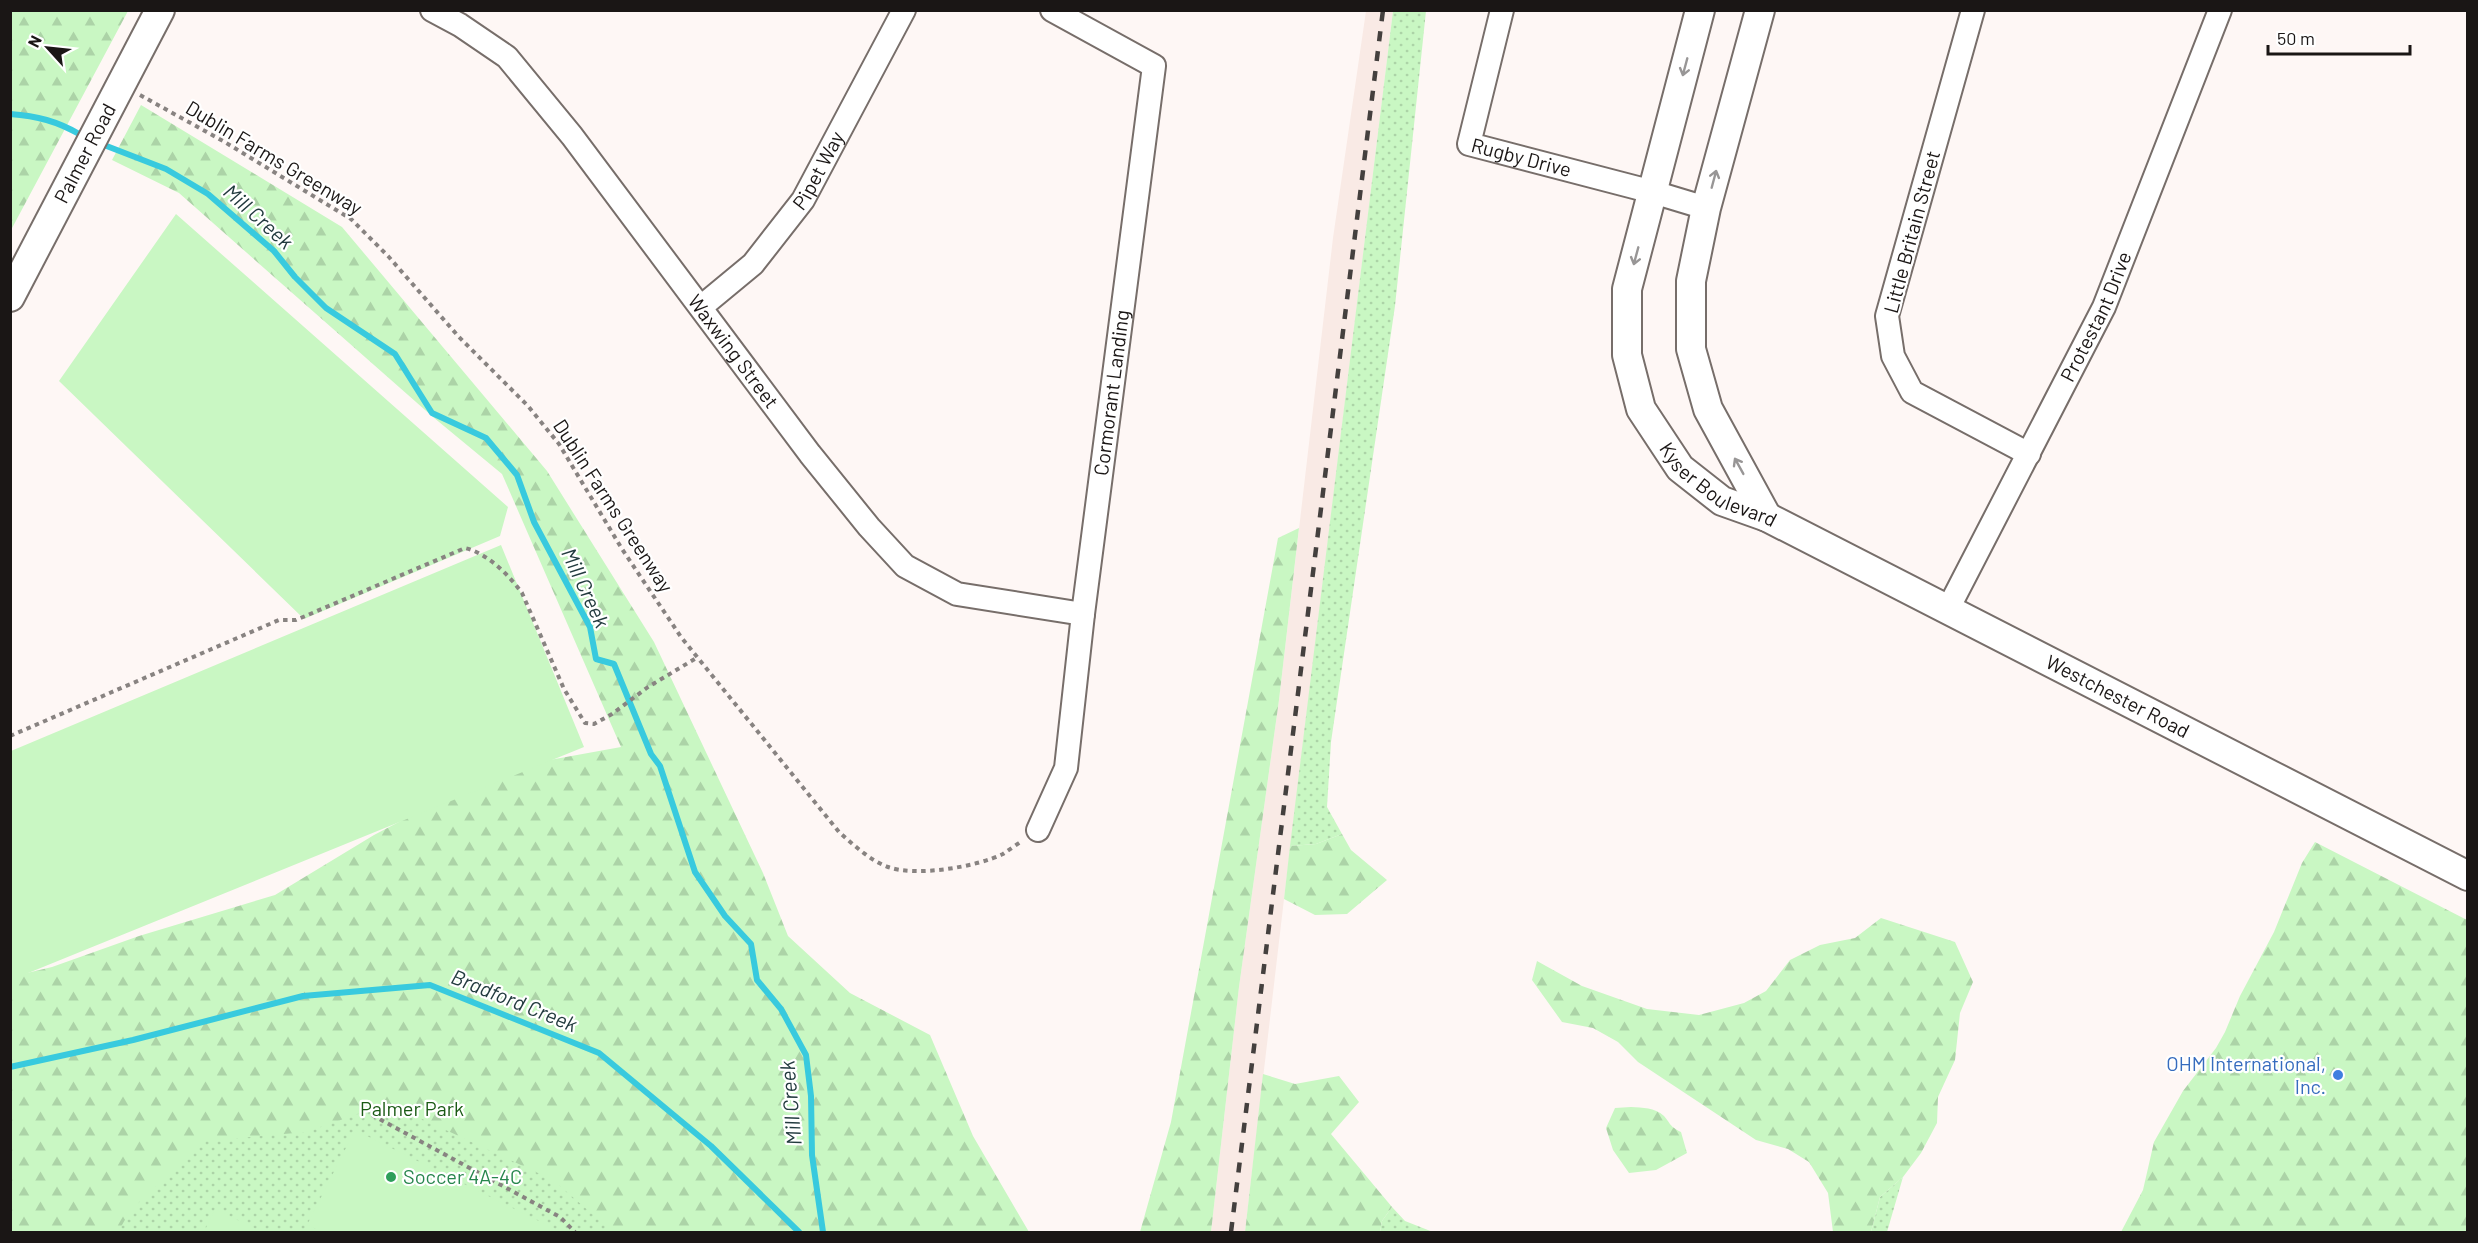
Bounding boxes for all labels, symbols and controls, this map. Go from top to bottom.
north arrow [18,18,78,78]
scale bar [2268,18,2410,56]
text: 50 m [2277,27,2315,49]
text: N [23,32,45,50]
one-way arrow [1679,57,1690,76]
street label: Dublin Farms Greenway [182,95,367,219]
street label: Palmer Road [48,99,120,207]
street label: Pipet Way [787,127,848,214]
street label: Rugby Drive [1469,132,1574,181]
street label: Little Britain Street [1878,148,1944,316]
one-way arrow [1709,170,1720,189]
water label: Mill Creek [219,178,299,254]
one-way arrow [1629,246,1641,265]
street label: Protestant Drive [2055,248,2136,385]
street label: Waxwing Street [684,289,784,412]
street label: Cormorant Landing [1088,308,1133,477]
street label: Dublin Farms Greenway [549,414,679,596]
street label: Kyser Boulevard [1655,437,1781,531]
one-way arrow [1733,458,1745,475]
water label: Mill Creek [557,544,616,632]
street label: Westchester Road [2042,649,2194,742]
water label: Bradford Creek [448,963,582,1037]
place label: OHM International, Inc. [2166,1051,2326,1098]
water label: Mill Creek [773,1059,806,1146]
marker: OHM International, Inc. [2331,1068,2345,1082]
park label: Palmer Park [360,1096,464,1120]
place label: Soccer 4A-4C [403,1164,522,1188]
marker: Soccer 4A-4C [384,1170,398,1184]

